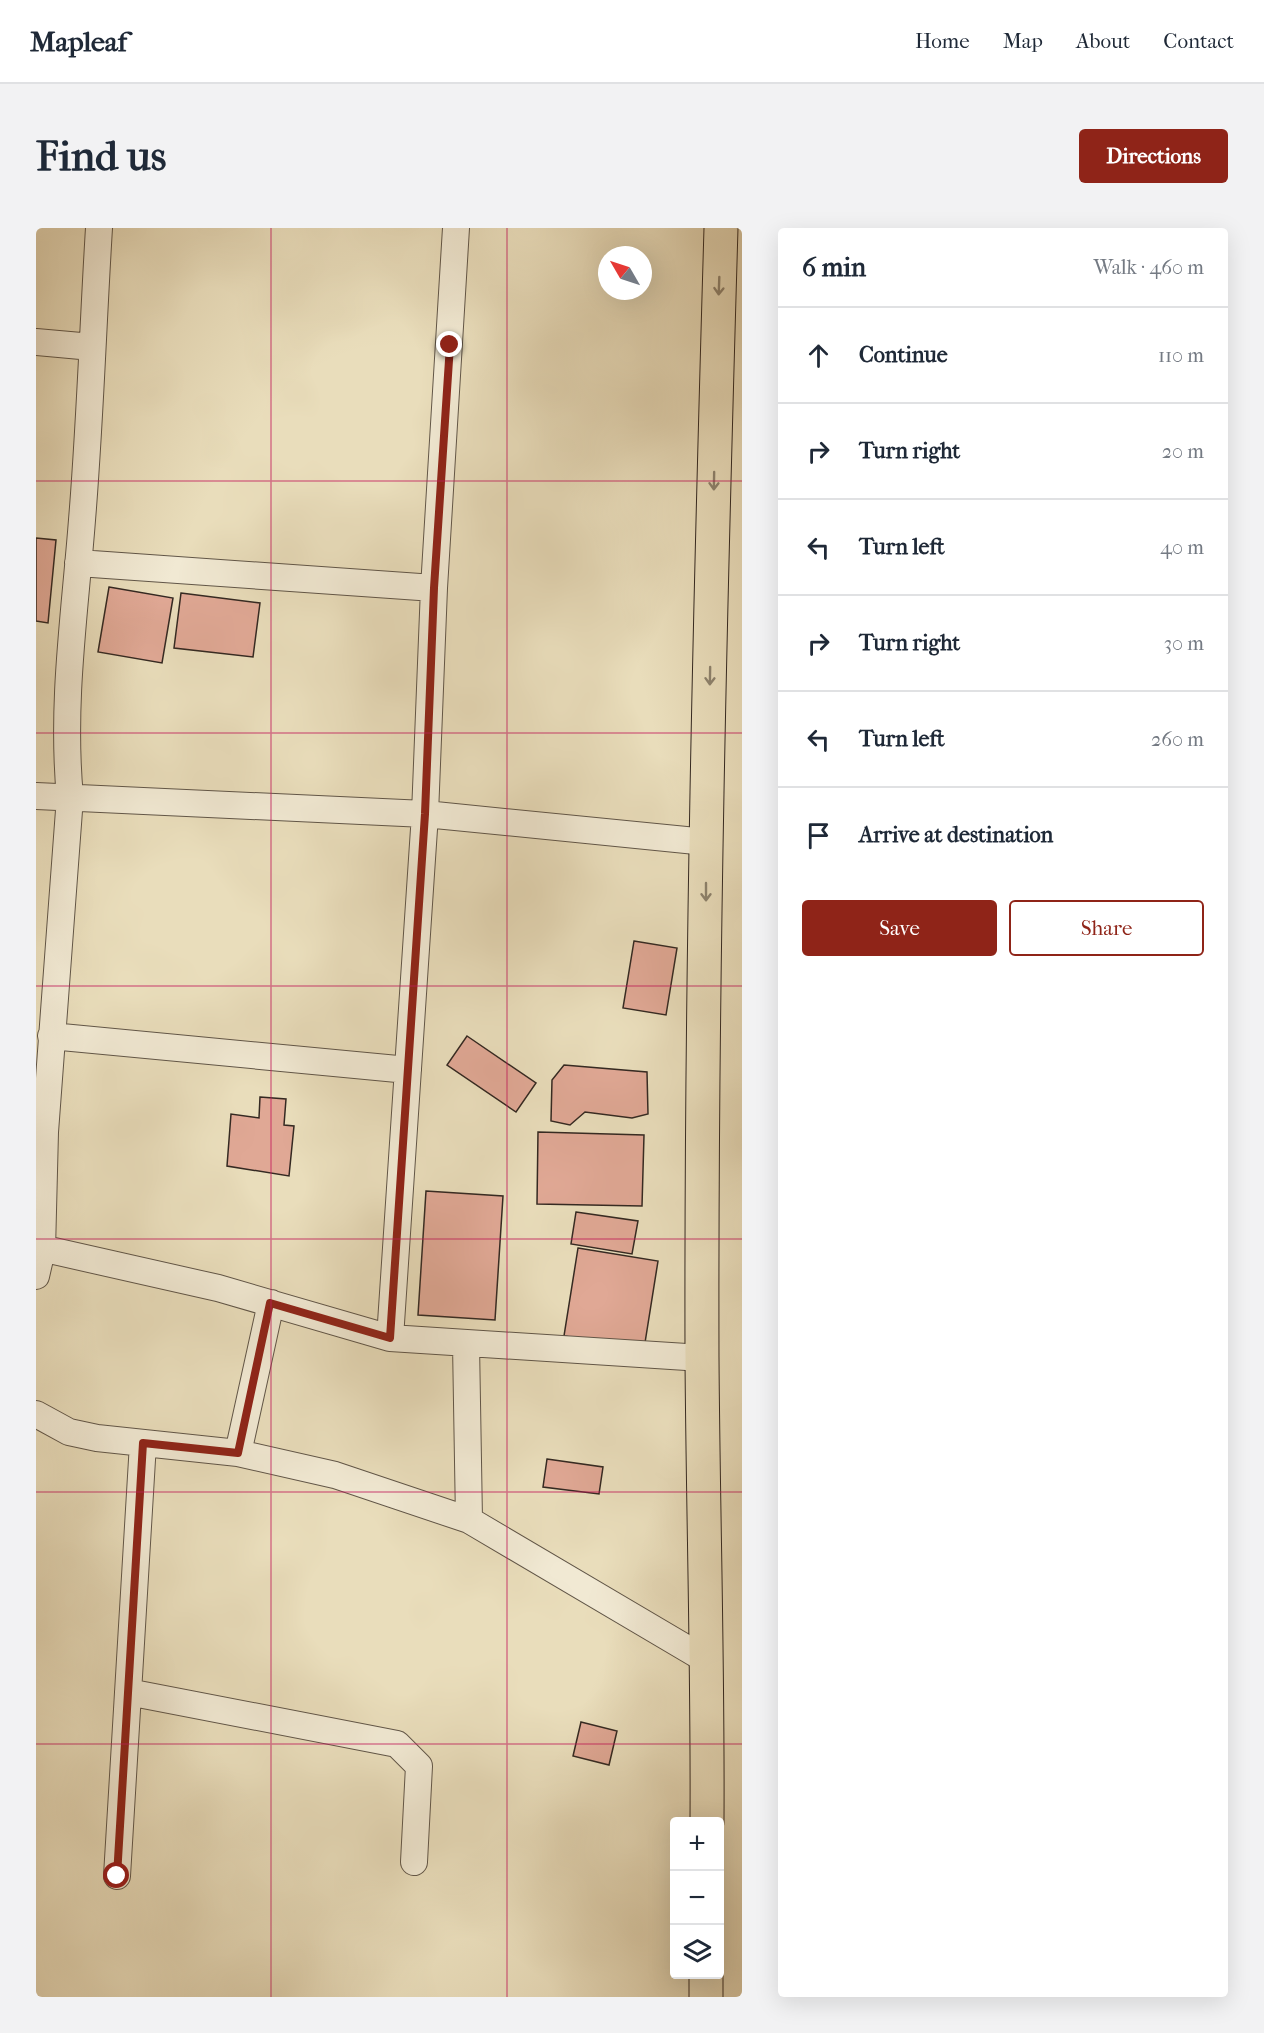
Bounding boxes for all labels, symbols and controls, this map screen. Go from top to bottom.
text: Mapleaf [30,25,127,58]
text: Home [915,29,970,53]
text: Map [1003,29,1043,53]
text: About [1076,29,1130,53]
text: Contact [1163,29,1234,53]
button: Directions [1079,129,1228,183]
text: Find us [36,132,166,181]
north arrow [598,246,652,300]
text: 6 min [802,252,866,283]
text: Walk · 460 m [1093,256,1204,279]
one-way arrow [713,276,725,296]
route end [436,331,462,357]
icon: ahead [802,339,835,372]
text: Continue [859,342,948,368]
text: 110 m [1158,344,1204,367]
icon: right [802,435,835,468]
text: Turn right [859,438,960,464]
text: 20 m [1162,440,1204,463]
one-way arrow [708,471,720,491]
icon: left [802,531,835,564]
text: Turn left [859,534,945,560]
text: 40 m [1160,536,1204,559]
icon: right [802,627,835,660]
text: Turn right [859,630,960,656]
text: 30 m [1164,632,1204,655]
one-way arrow [704,666,716,686]
icon: left [802,723,835,756]
text: Turn left [859,726,945,752]
text: 260 m [1151,728,1204,751]
icon: arrive [802,819,835,852]
text: Arrive at destination [859,822,1053,848]
one-way arrow [700,882,712,902]
button: Save [802,900,997,956]
button: Share [1009,900,1204,956]
map controls [670,1817,724,1979]
button: + [670,1817,724,1871]
route start [103,1862,129,1888]
button: − [670,1871,724,1925]
button: layers [670,1925,724,1979]

